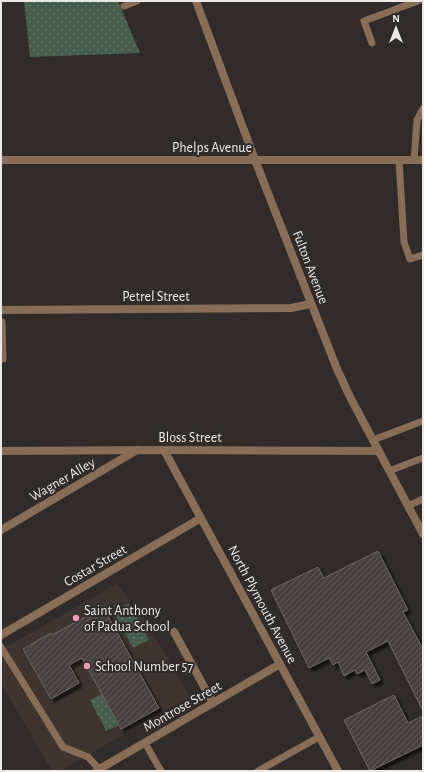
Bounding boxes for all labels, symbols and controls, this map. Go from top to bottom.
north arrow [376,8,416,48]
text: N [392,13,400,24]
street label: Phelps Avenue [172,141,252,155]
street label: Fulton Avenue [290,229,330,306]
street label: Petrel Street [122,290,190,304]
street label: Bloss Street [158,431,222,445]
street label: Wagner Alley [27,456,98,504]
street label: Costar Street [62,542,130,589]
street label: North Plymouth Avenue [225,543,299,666]
place label: Saint Anthony of Padua School [84,604,170,634]
marker: Saint Anthony of Padua School [71,613,81,623]
place label: School Number 57 [95,660,193,674]
marker: School Number 57 [82,661,92,671]
street label: Montrose Street [141,679,224,735]

